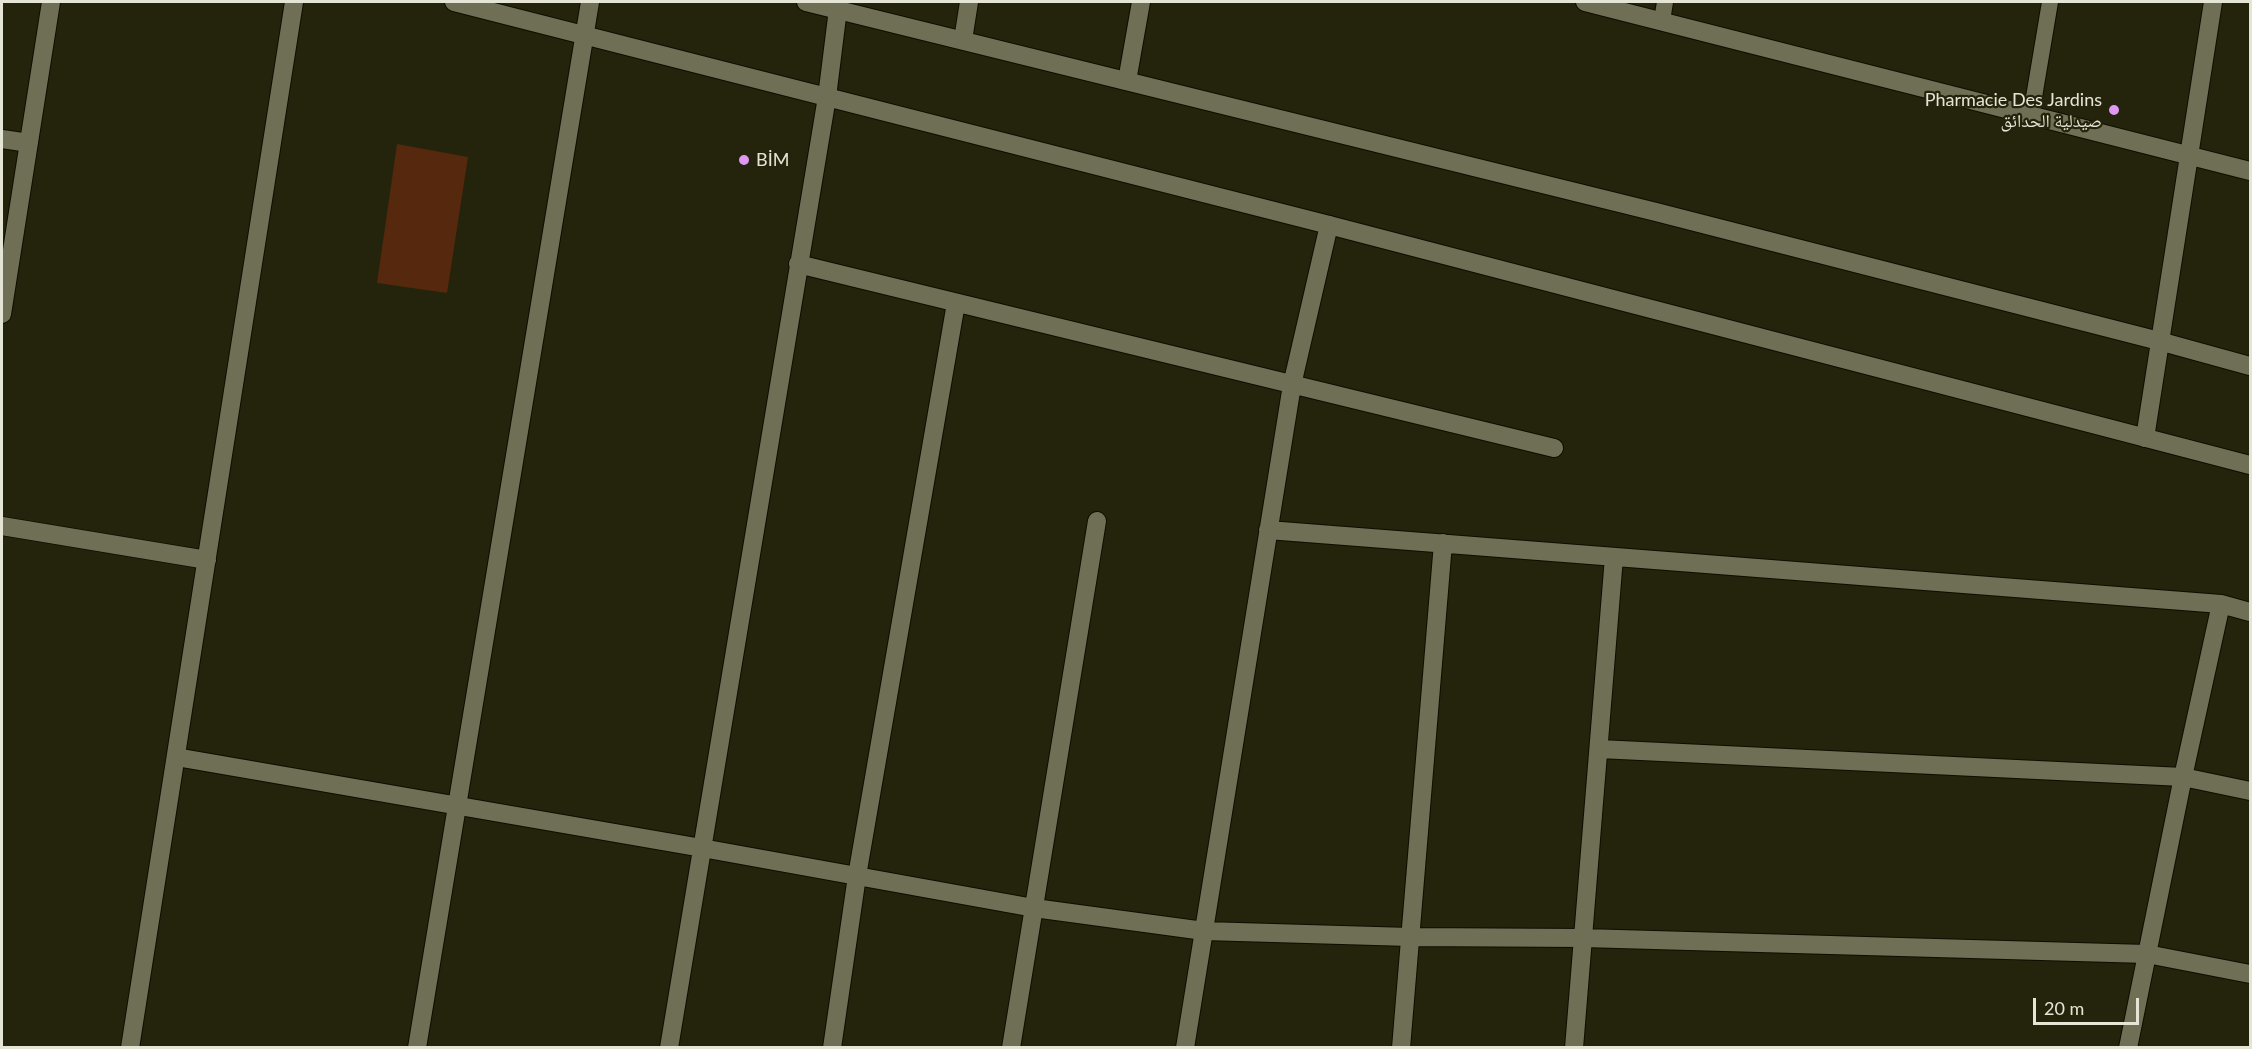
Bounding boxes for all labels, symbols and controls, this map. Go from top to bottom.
place label: Pharmacie Des Jardins صيدلية الحدائق [1925,89,2102,132]
marker: Pharmacie Des Jardins صيدلية الحدائق [2107,103,2121,117]
place label: BİM [756,149,789,171]
marker: BİM [737,153,751,167]
scale bar [2036,986,2142,1024]
text: 20 m [2044,997,2084,1019]

